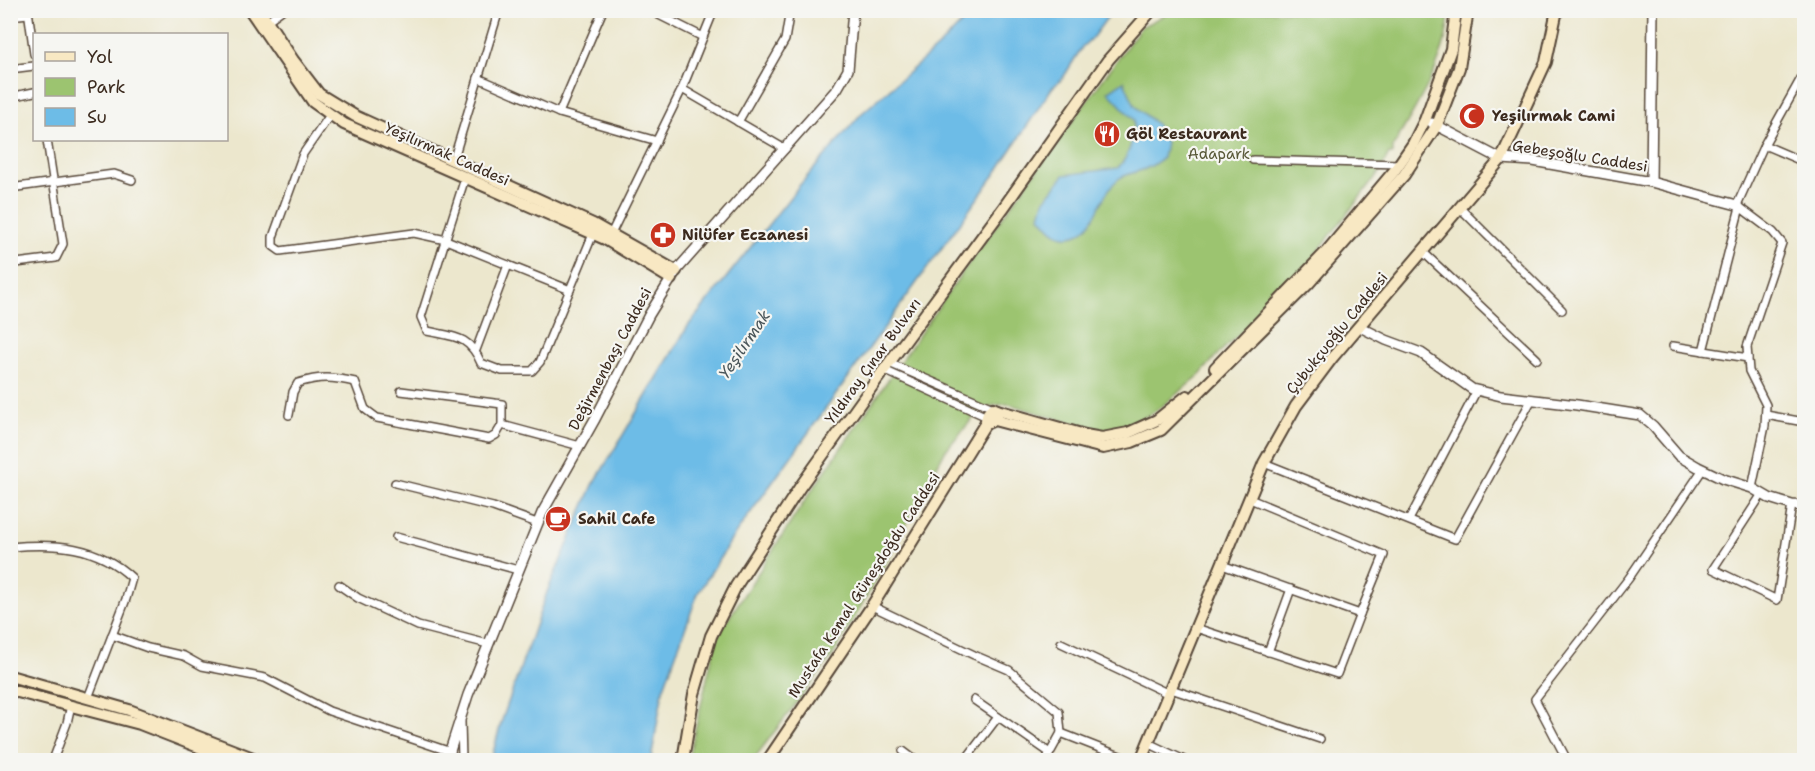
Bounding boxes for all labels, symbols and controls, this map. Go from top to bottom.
legend [33,33,228,141]
text: Yol [87,45,113,69]
text: Park [87,75,126,99]
mosque icon: Yeşilırmak Cami [1457,101,1487,131]
text: Su [87,105,107,129]
place label: Yeşilırmak Cami [1492,106,1615,126]
street label: Yeşilırmak Caddesi [381,117,513,191]
restaurant icon: Göl Restaurant [1092,119,1122,149]
place label: Göl Restaurant [1126,124,1247,144]
street label: Gebeşoğlu Caddesi [1511,135,1649,177]
park label: Adapark [1188,144,1250,164]
pharmacy icon: Nilüfer Eczanesi [648,220,678,250]
place label: Nilüfer Eczanesi [682,225,808,245]
street label: Çubukçuoğlu Caddesi [1282,268,1392,398]
street label: Değirmenbaşı Caddesi [564,284,656,434]
street label: Yıldıray Çınar Bulvarı [820,294,926,428]
water label: Yeşilırmak [714,306,775,383]
street label: Mustafa Kemal Güneşdoğdu Caddesi [783,468,945,702]
cafe icon: Sahil Cafe [543,504,573,534]
place label: Sahil Cafe [578,509,655,529]

